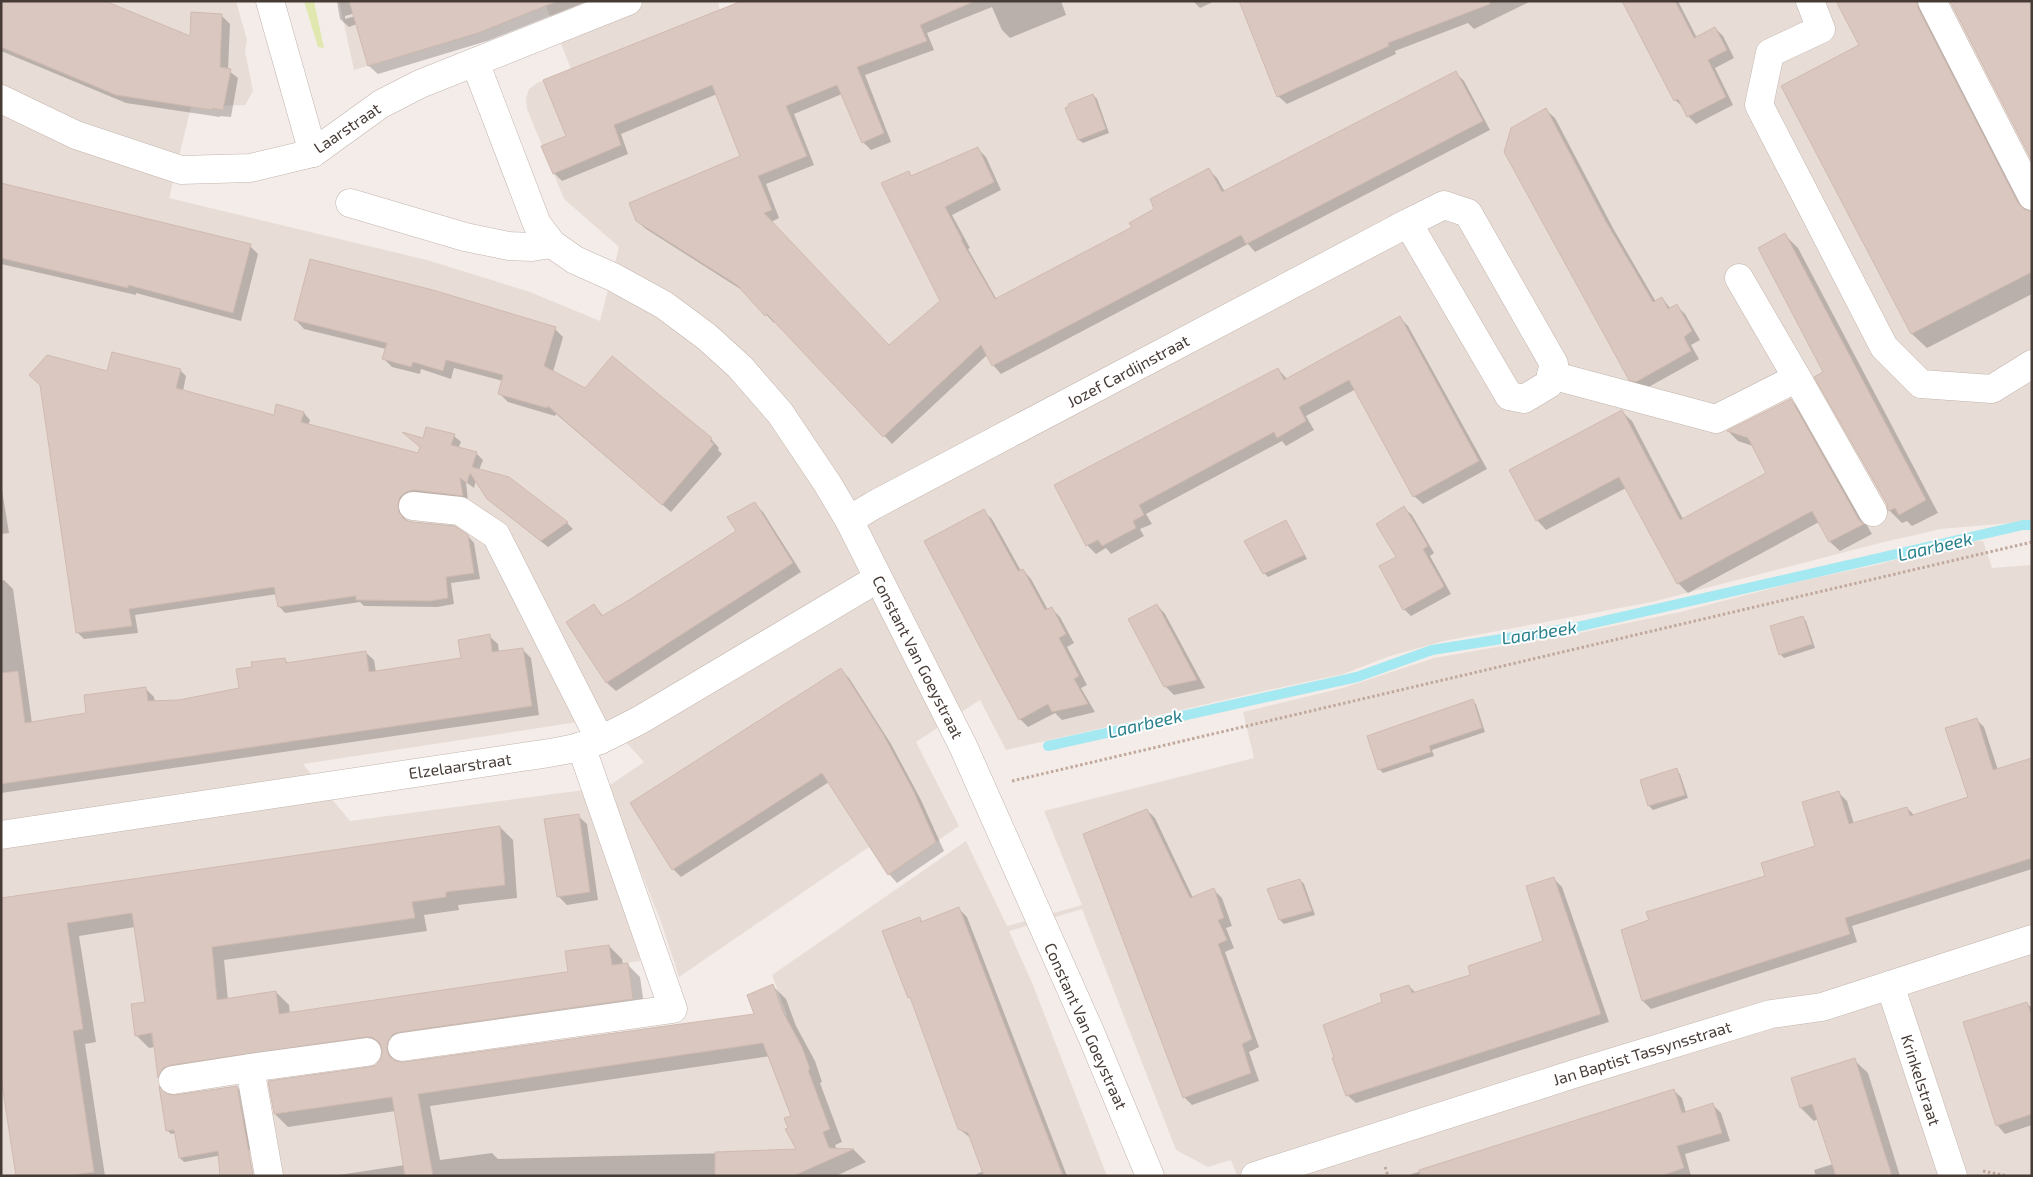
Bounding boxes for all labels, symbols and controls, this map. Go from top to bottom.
street label: Laarstraat [310,98,384,157]
street label: Jozef Cardijnstraat [1063,330,1193,412]
water label: Laarbeek [1895,527,1974,565]
street label: Constant Van Goeystraat [869,572,968,741]
water label: Laarbeek [1500,615,1578,649]
water label: Laarbeek [1105,704,1184,742]
street label: Elzelaarstraat [407,749,512,782]
street label: Constant Van Goeystraat [1041,939,1132,1112]
street label: Jan Baptist Tassynsstraat [1550,1016,1733,1089]
street label: Krinkelstraat [1898,1032,1945,1128]

